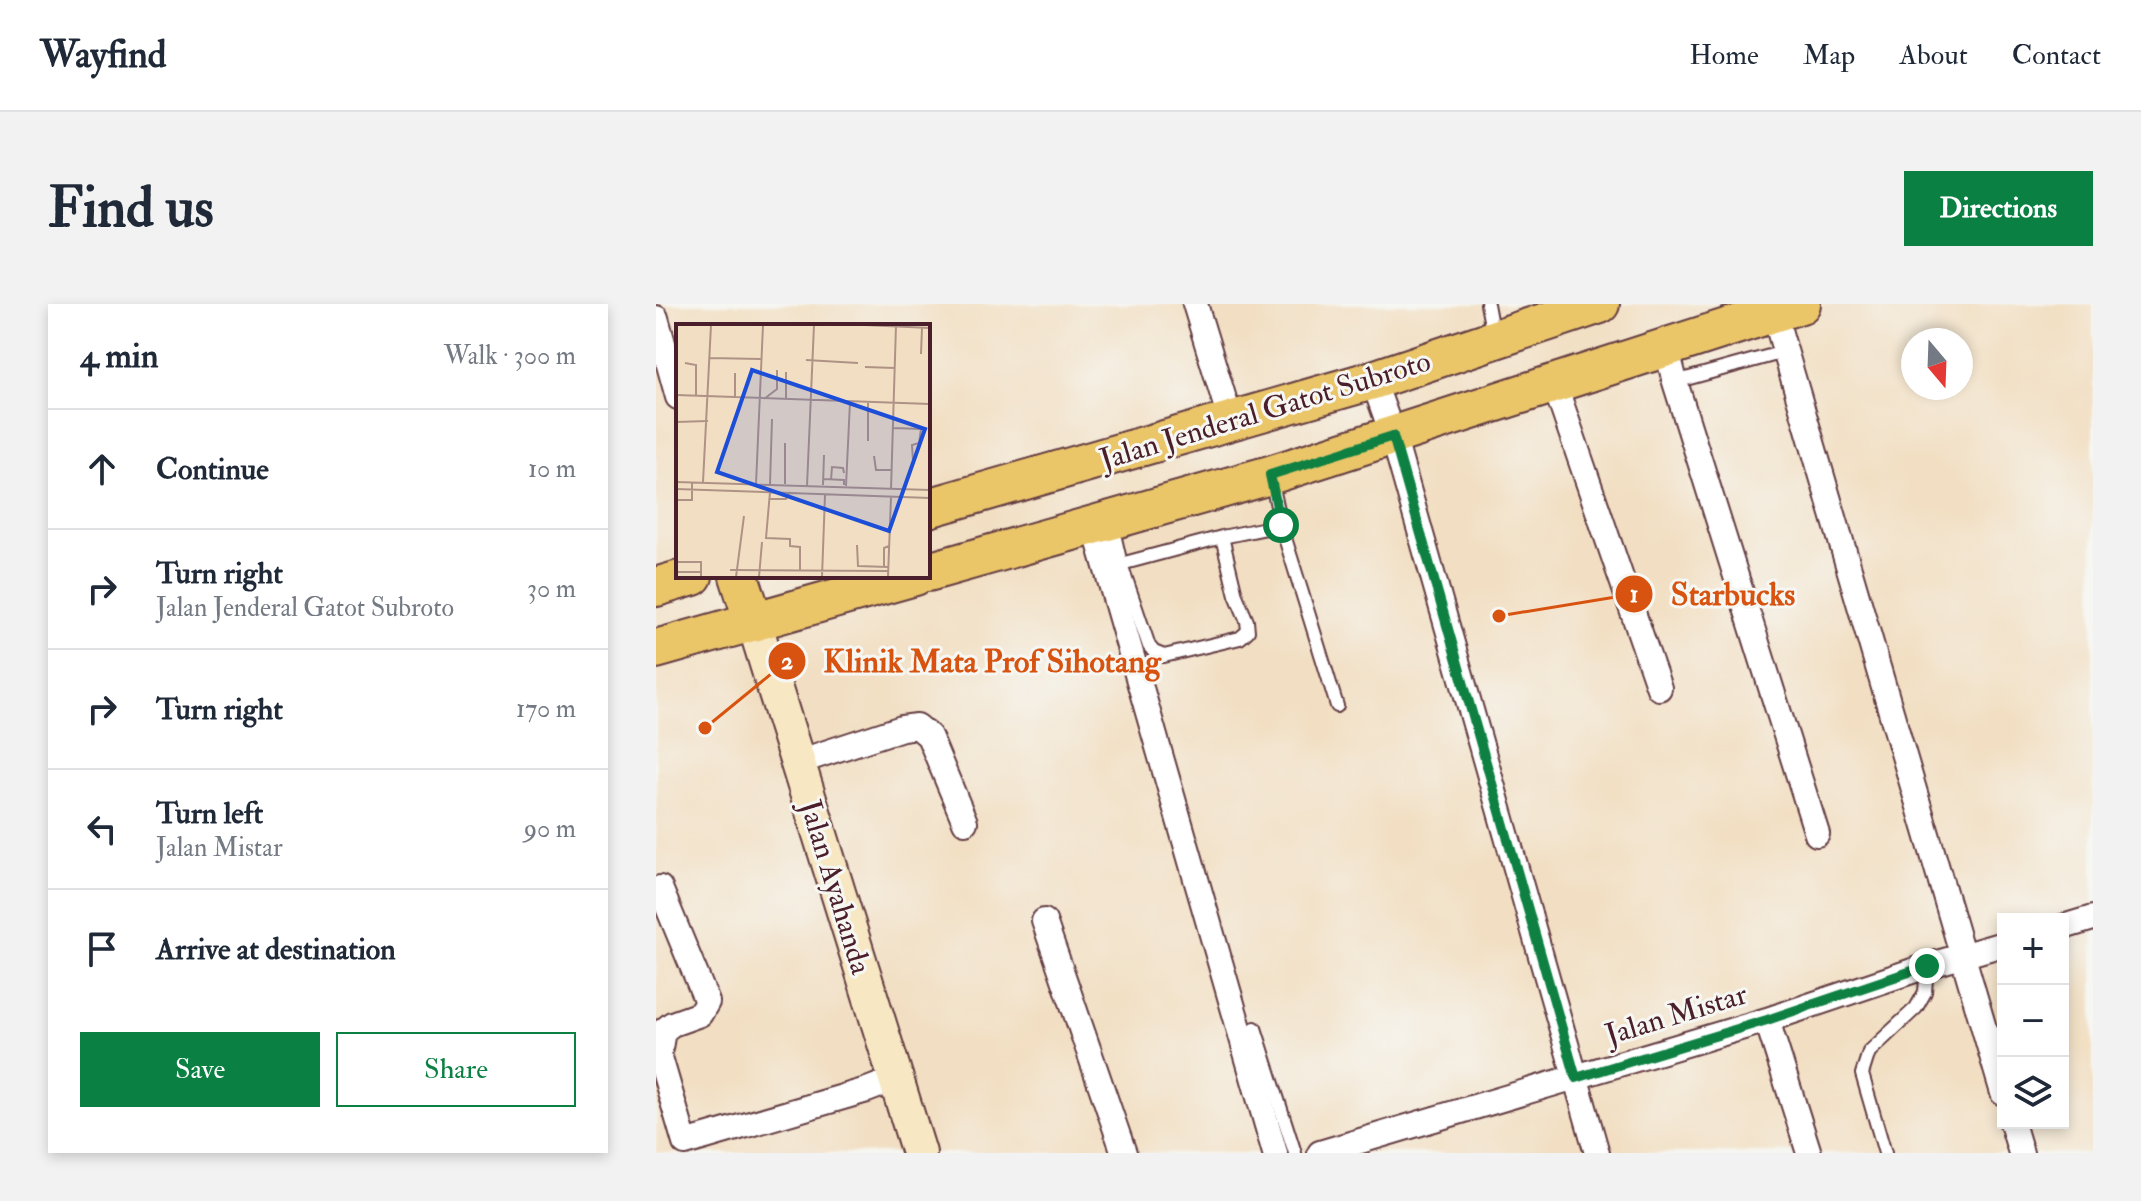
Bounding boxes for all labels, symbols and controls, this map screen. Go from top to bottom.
text: Wayfind [40,31,166,79]
text: Home [1689,38,1759,73]
text: Map [1803,38,1855,73]
text: About [1899,38,1968,73]
text: Contact [2012,38,2101,73]
button: Directions [1904,171,2093,246]
text: Find us [48,173,214,244]
inset map [676,324,930,578]
north arrow [1901,328,1973,400]
text: 4 min [80,335,158,378]
text: Walk · 300 m [444,340,576,372]
street label: Jalan Jenderal Gatot Subroto [1094,343,1435,479]
icon: ahead [80,447,124,491]
text: Continue [156,451,269,488]
text: 10 m [528,453,576,485]
route start [1263,507,1299,543]
text: Turn right [156,555,283,592]
callout: Starbucks [1614,566,1811,622]
icon: right [80,567,124,611]
text: 30 m [527,573,576,605]
text: Starbucks [1671,575,1795,615]
text: 1 [1630,579,1638,610]
text: Jalan Jenderal Gatot Subroto [156,592,454,624]
callout: Klinik Mata Prof Sihotang [767,633,1176,689]
text: Klinik Mata Prof Sihotang [823,642,1162,682]
text: 2 [781,646,793,677]
icon: right [80,687,124,731]
text: Turn right [156,691,283,728]
text: 170 m [516,693,576,725]
text: Turn left [156,795,263,832]
street label: Jalan Ayahanda [791,795,880,979]
icon: left [80,807,124,851]
text: 90 m [524,813,576,845]
text: Jalan Mistar [156,832,283,864]
map controls [1997,913,2069,1129]
button: + [1997,913,2069,985]
icon: arrive [80,927,124,971]
text: Arrive at destination [156,931,396,968]
route end [1909,948,1945,984]
street label: Jalan Mistar [1600,975,1751,1054]
button: − [1997,985,2069,1057]
button: Save [80,1032,320,1107]
button: Share [336,1032,576,1107]
button: layers [1997,1057,2069,1129]

